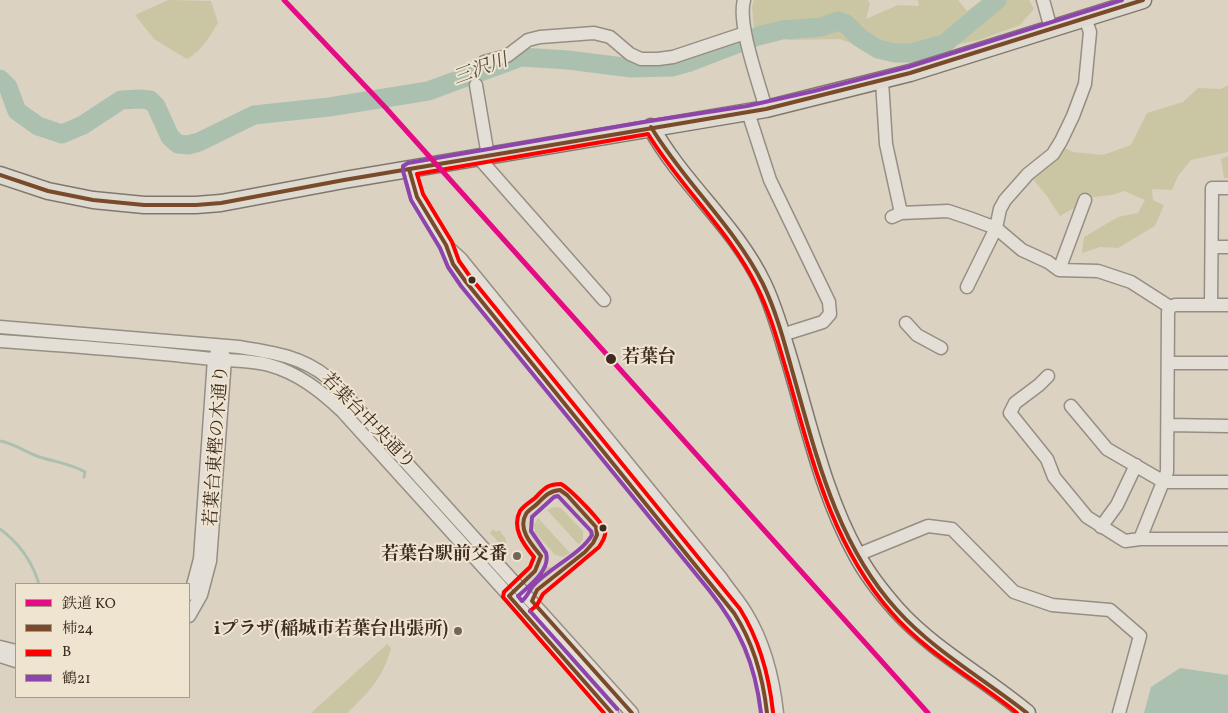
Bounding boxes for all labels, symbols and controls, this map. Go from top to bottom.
water label: 三沢川 [450,51,512,91]
unlabelled marker [467,275,477,285]
place label: 若葉台 [622,348,676,370]
marker: 若葉台 [604,352,618,366]
street label: 若葉台東樫の木通り [202,364,234,528]
street label: 若葉台中央通り [315,369,419,475]
unlabelled marker [598,523,608,533]
place label: 若葉台駅前交番 [381,545,507,567]
marker: 若葉台駅前交番 [511,550,523,562]
legend [15,583,190,698]
text: 鉄道 KO [62,594,116,615]
text: 柿24 [62,619,94,640]
place label: iプラザ(稲城市若葉台出張所) [214,620,448,642]
marker: iプラザ(稲城市若葉台出張所) [452,625,464,637]
text: B [62,642,71,663]
text: 鶴21 [62,669,91,690]

